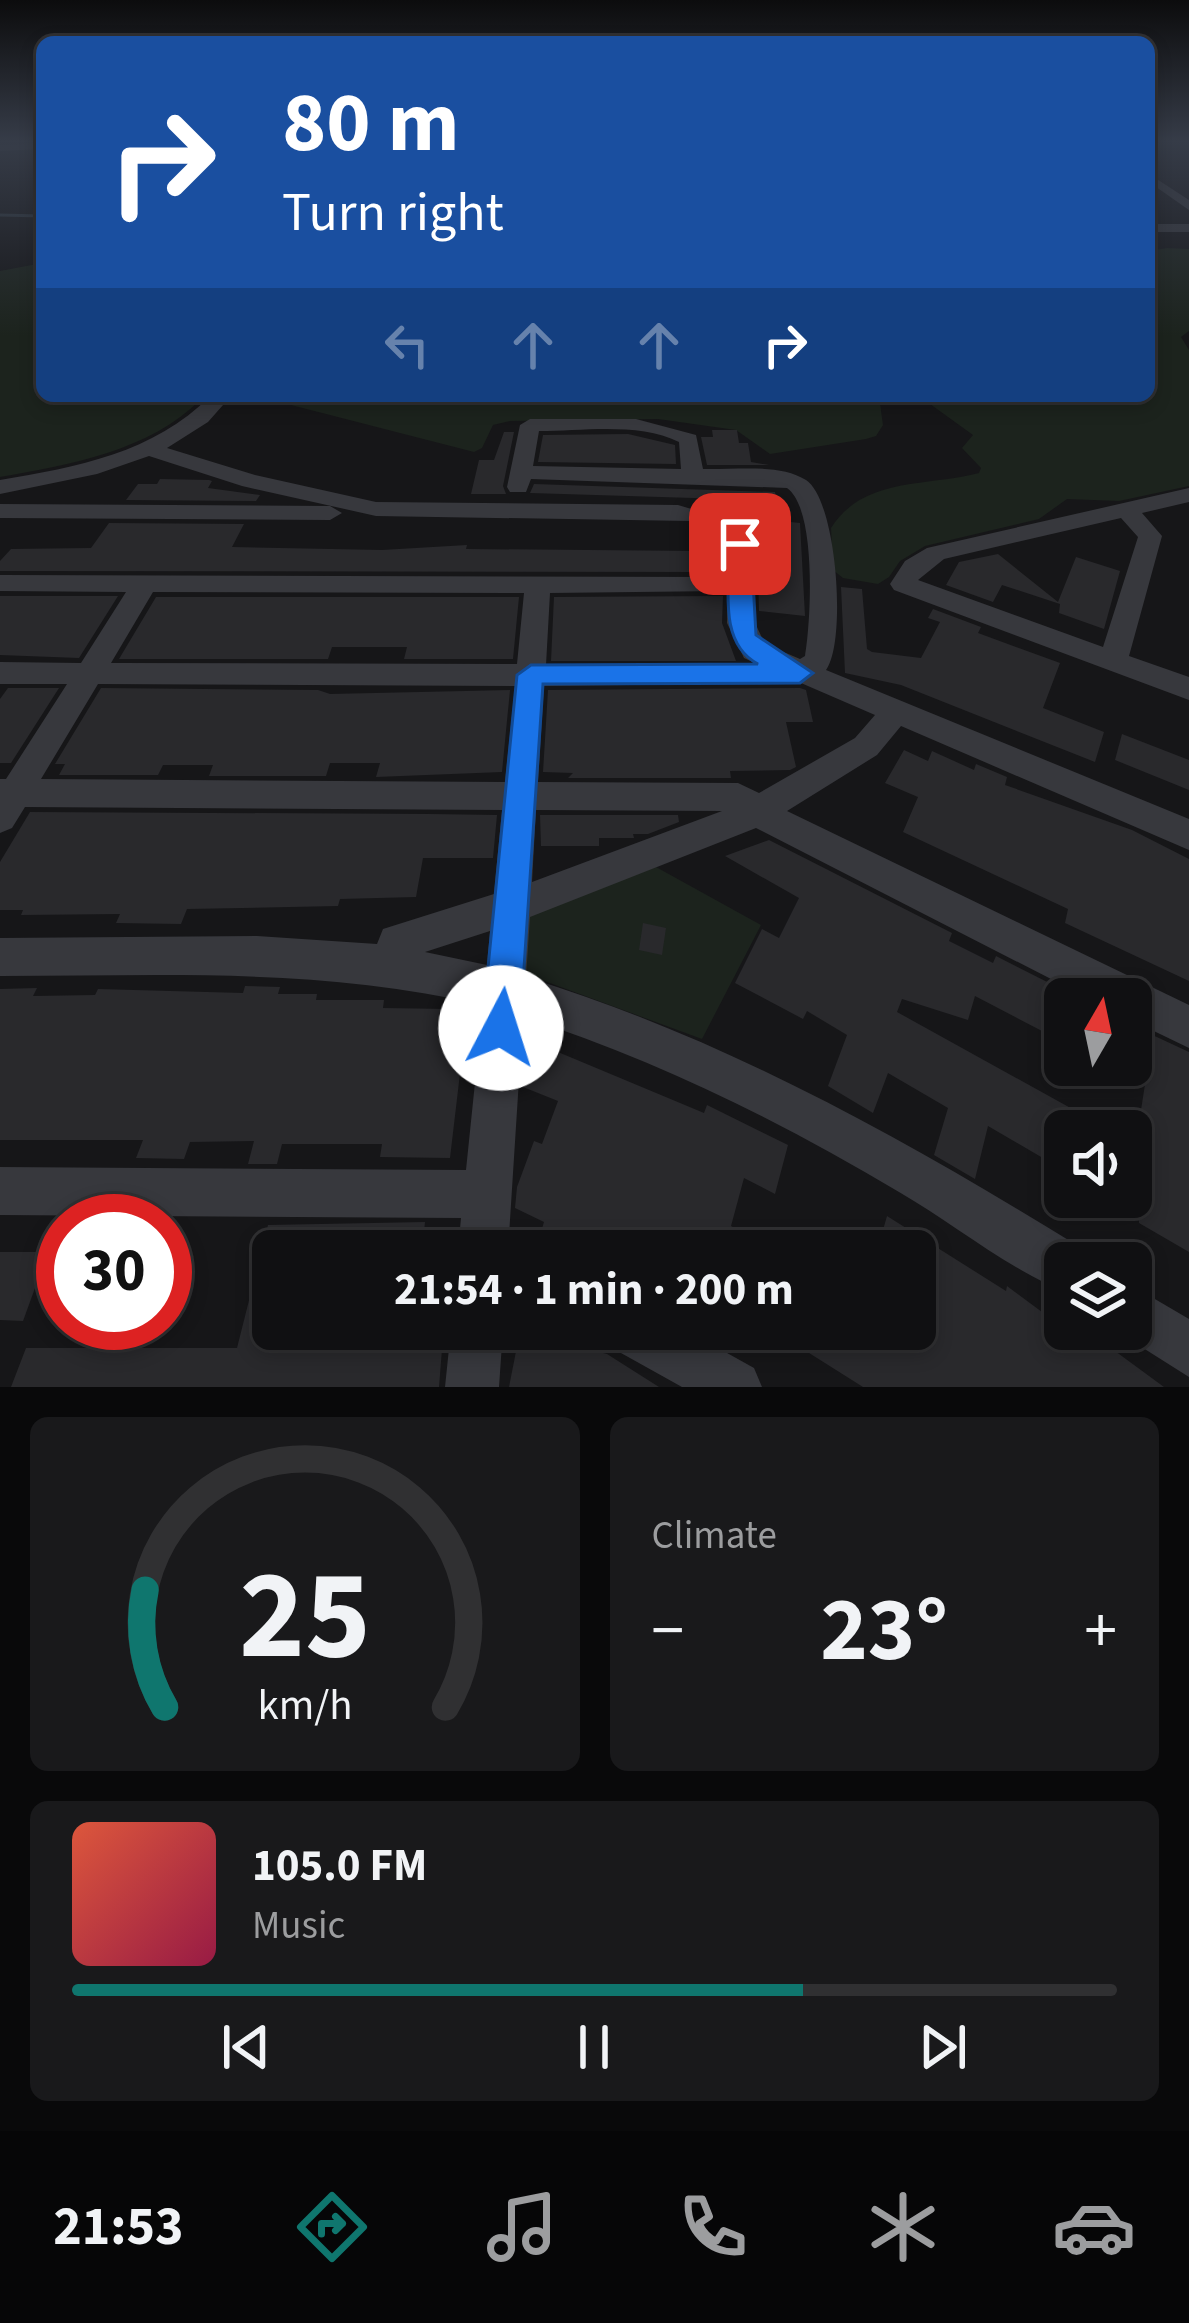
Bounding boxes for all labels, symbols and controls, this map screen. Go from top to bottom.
text: 80 m [282,64,460,184]
icon: right [84,84,240,240]
text: Turn right [282,175,504,252]
icon: left [374,312,440,378]
icon: ahead [500,312,566,378]
icon: ahead [626,312,692,378]
icon: right [752,312,818,378]
pin [689,493,791,595]
icon: arrive [707,511,773,577]
position arrow [438,965,564,1091]
north arrow [1044,978,1152,1086]
map controls [1044,978,1152,1350]
button: sound [1044,1110,1152,1218]
speed limit sign: 30 [36,1194,192,1350]
button: layers [1044,1242,1152,1350]
text: 21:54 · 1 min · 200 m [394,1258,794,1322]
text: Climate [652,1508,777,1564]
text: 25 [239,1528,371,1706]
text: 23° [820,1567,948,1695]
text: − [652,1584,684,1678]
text: + [1084,1584,1117,1678]
text: km/h [257,1675,352,1736]
text: 105.0 FM [252,1834,427,1898]
text: Music [252,1898,345,1954]
icon: previous [213,2014,279,2080]
icon: pause [561,2014,627,2080]
icon: next [910,2014,976,2080]
icon: directions [290,2185,374,2269]
icon: music [480,2185,564,2269]
icon: phone [671,2185,755,2269]
icon: climate [861,2185,945,2269]
icon: car [1052,2185,1136,2269]
text: 21:53 [53,2189,183,2266]

